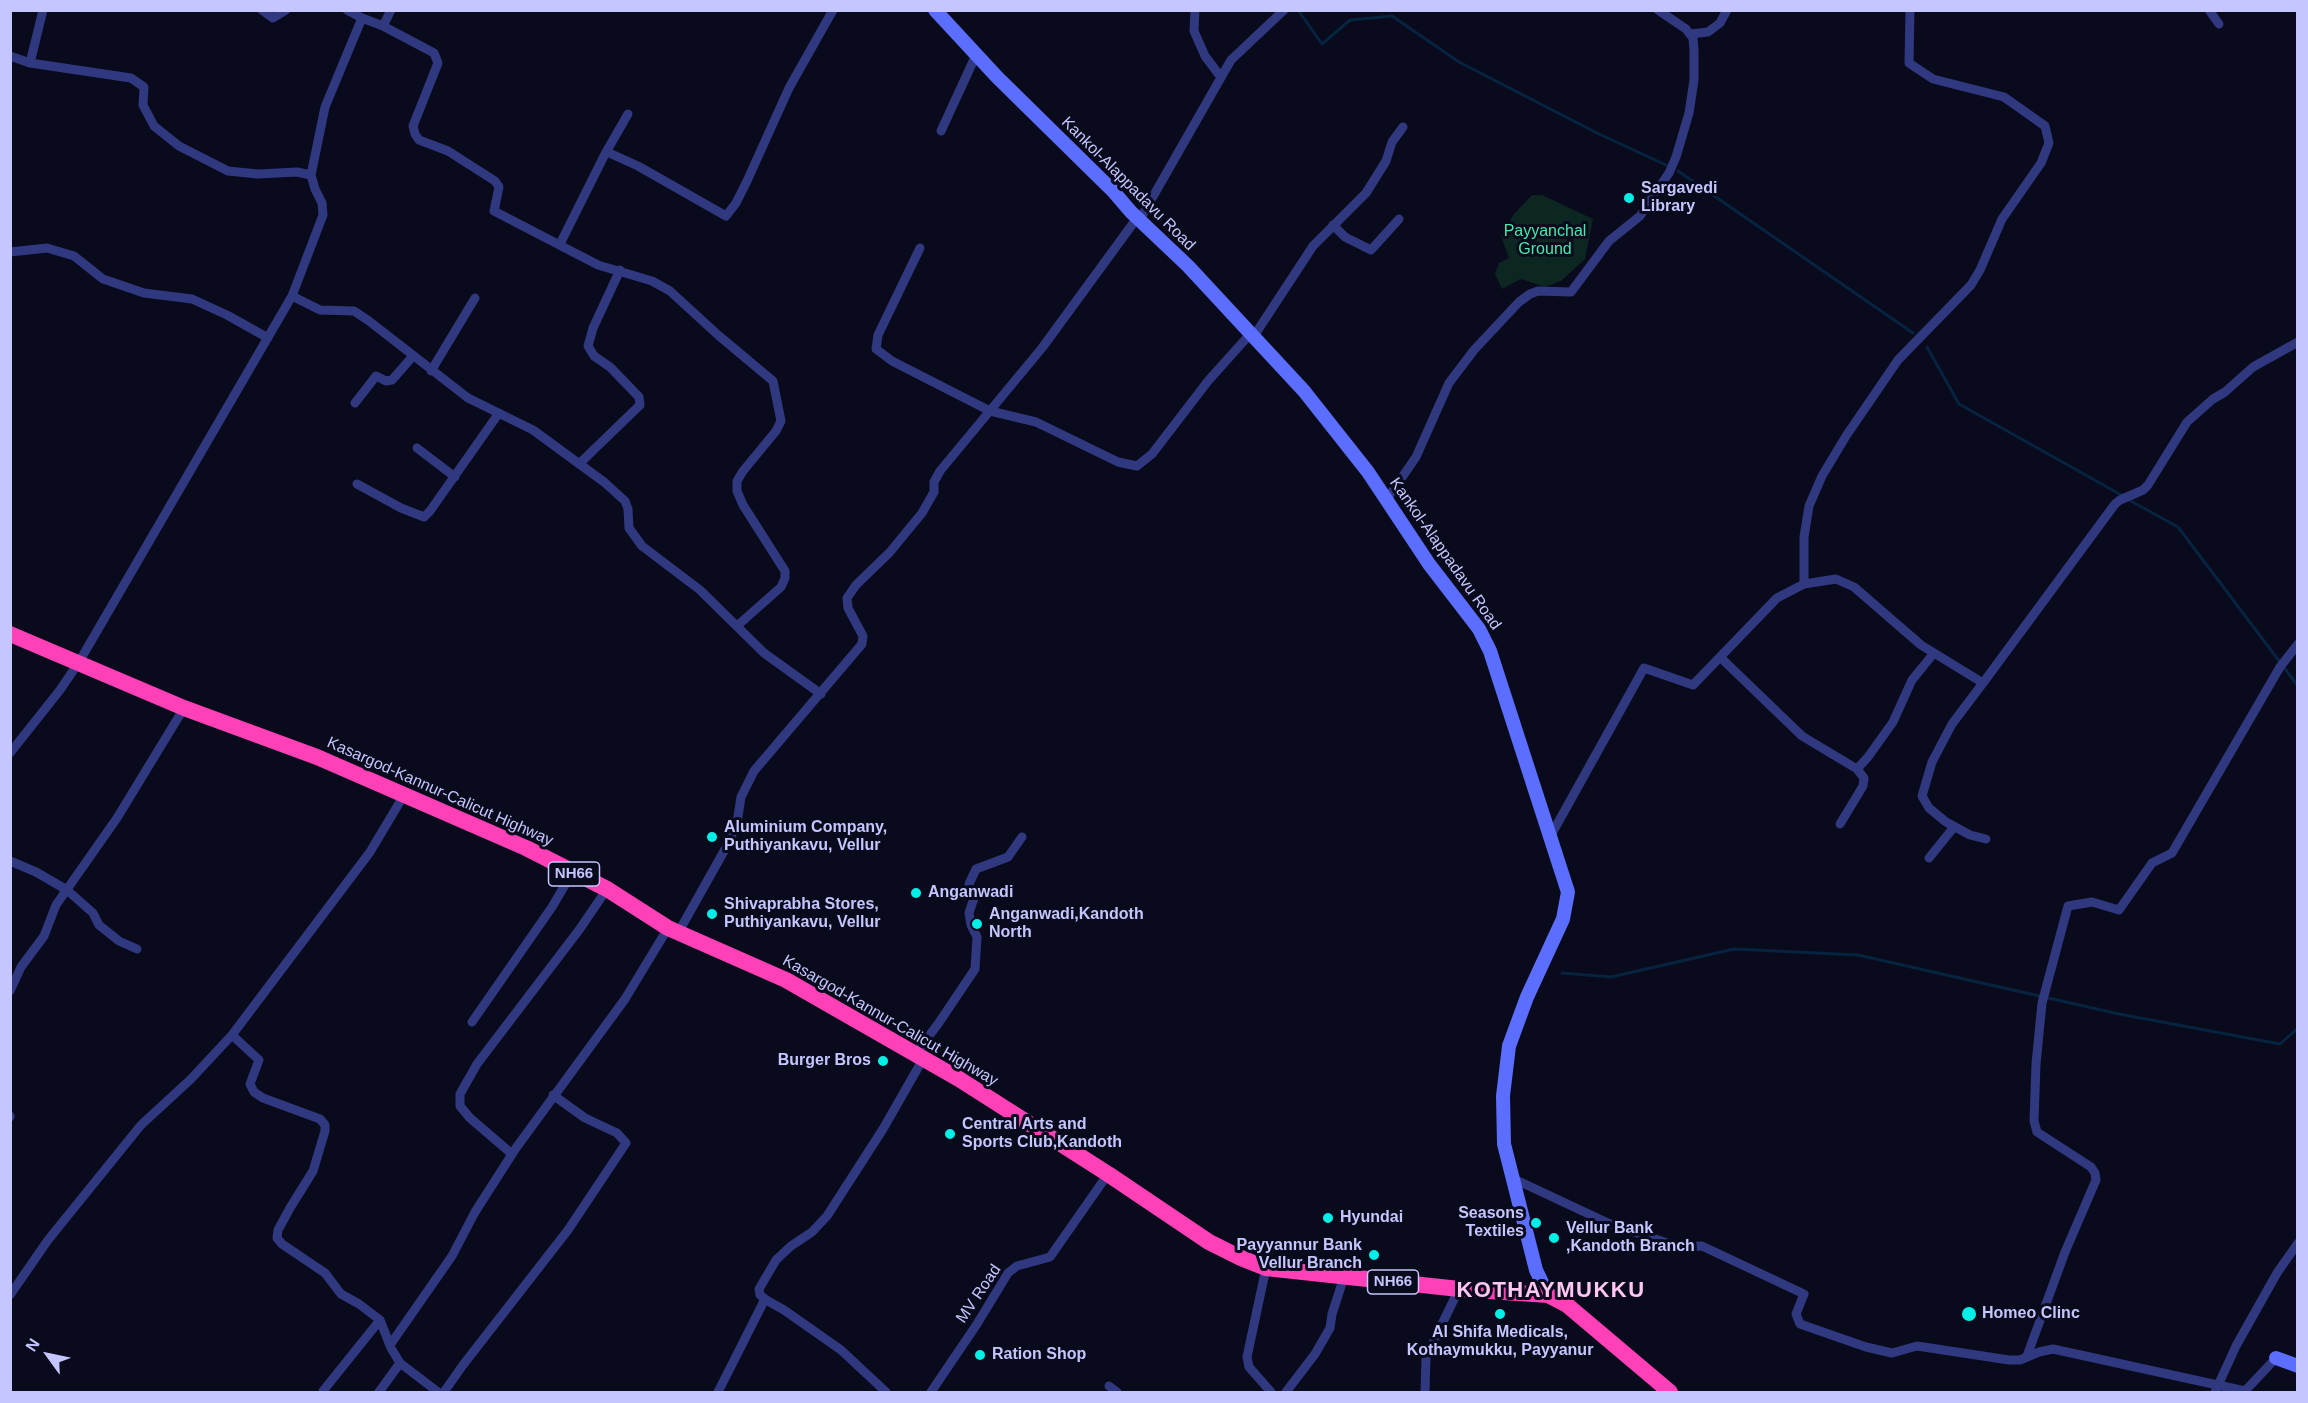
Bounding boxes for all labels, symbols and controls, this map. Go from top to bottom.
street label: Kankol-Alappadavu Road [1057,113,1199,255]
place label: Sargavedi Library [1641,179,1717,217]
marker: Sargavedi Library [1622,191,1636,205]
park label: Payyanchal Ground [1504,222,1586,260]
street label: Kankol-Alappadavu Road [1385,474,1505,634]
street label: Kasargod-Kannur-Calicut Highway [324,733,556,851]
place label: Aluminium Company, Puthiyankavu, Vellur [724,818,887,856]
marker: Aluminium Company, Puthiyankavu, Vellur [705,830,719,844]
road number: NH66 [548,862,600,886]
place label: Anganwadi [928,883,1013,903]
marker: Anganwadi [909,886,923,900]
place label: Shivaprabha Stores, Puthiyankavu, Vellur [724,895,880,933]
place label: Anganwadi,Kandoth North [989,905,1144,943]
marker: Shivaprabha Stores, Puthiyankavu, Vellur [705,907,719,921]
marker: Anganwadi,Kandoth North [970,917,984,931]
street label: Kasargod-Kannur-Calicut Highway [779,951,1001,1091]
place label: Burger Bros [778,1051,871,1071]
marker: Burger Bros [876,1054,890,1068]
place label: Central Arts and Sports Club,Kandoth [962,1115,1122,1153]
marker: Central Arts and Sports Club,Kandoth [943,1127,957,1141]
place label: Seasons Textiles [1458,1204,1524,1242]
place label: Hyundai [1340,1208,1403,1228]
marker: Hyundai [1321,1211,1335,1225]
marker: Seasons Textiles [1529,1216,1543,1230]
place label: Vellur Bank ,Kandoth Branch [1566,1219,1695,1257]
marker: Vellur Bank ,Kandoth Branch [1547,1231,1561,1245]
place label: Payyannur Bank Vellur Branch [1237,1236,1362,1274]
marker: Payyannur Bank Vellur Branch [1367,1248,1381,1262]
street label: MV Road [952,1261,1006,1327]
road number: NH66 [1368,1270,1418,1294]
district label: KOTHAYMUKKU [1456,1278,1646,1304]
place label: Homeo Clinc [1982,1304,2080,1324]
marker: Homeo Clinc [1960,1305,1978,1323]
marker: Al Shifa Medicals, Kothaymukku, Payyanur [1493,1307,1507,1321]
place label: Al Shifa Medicals, Kothaymukku, Payyanur [1407,1323,1593,1361]
north arrow [18,1325,78,1385]
text: N [22,1335,43,1354]
place label: Ration Shop [992,1345,1086,1365]
marker: Ration Shop [973,1348,987,1362]

